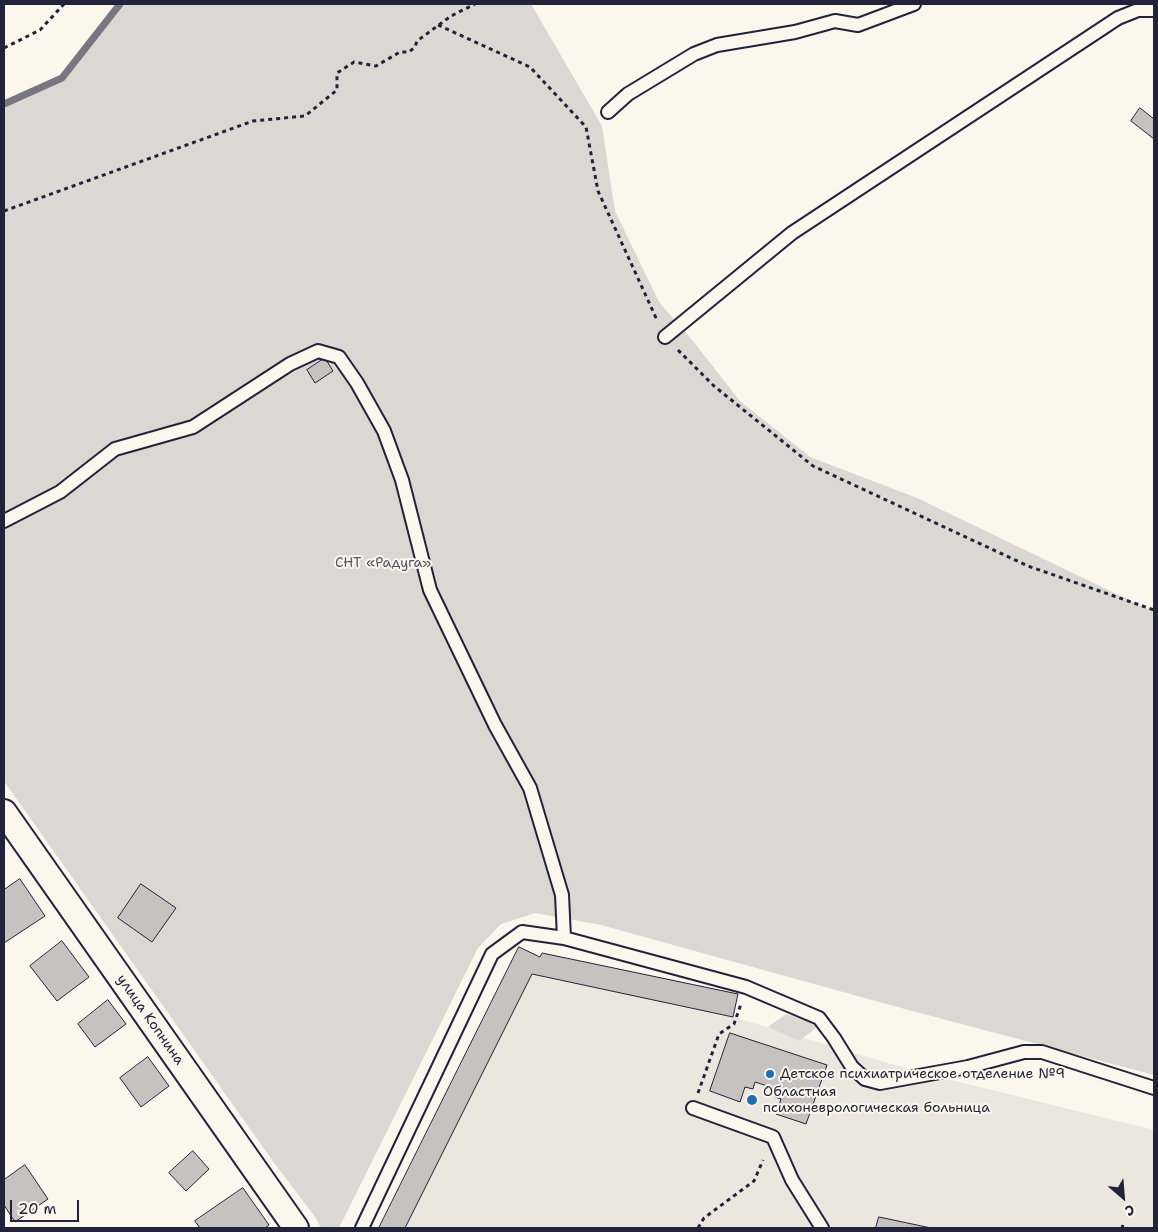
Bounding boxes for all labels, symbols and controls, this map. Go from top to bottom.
park label: СНТ «Радуга» [335,555,431,571]
street label: улица Копнина [113,972,187,1068]
place label: Детское психиатрическое отделение №9 [780,1066,1065,1082]
marker: Детское психиатрическое отделение №9 [764,1068,776,1080]
place label: Областная психоневрологическая больница [763,1084,990,1116]
marker: Областная психоневрологическая больница [745,1093,759,1107]
north arrow [1098,1172,1148,1222]
scale bar [12,1190,81,1222]
text: 20 m [18,1199,57,1219]
text: С [1122,1200,1138,1220]

